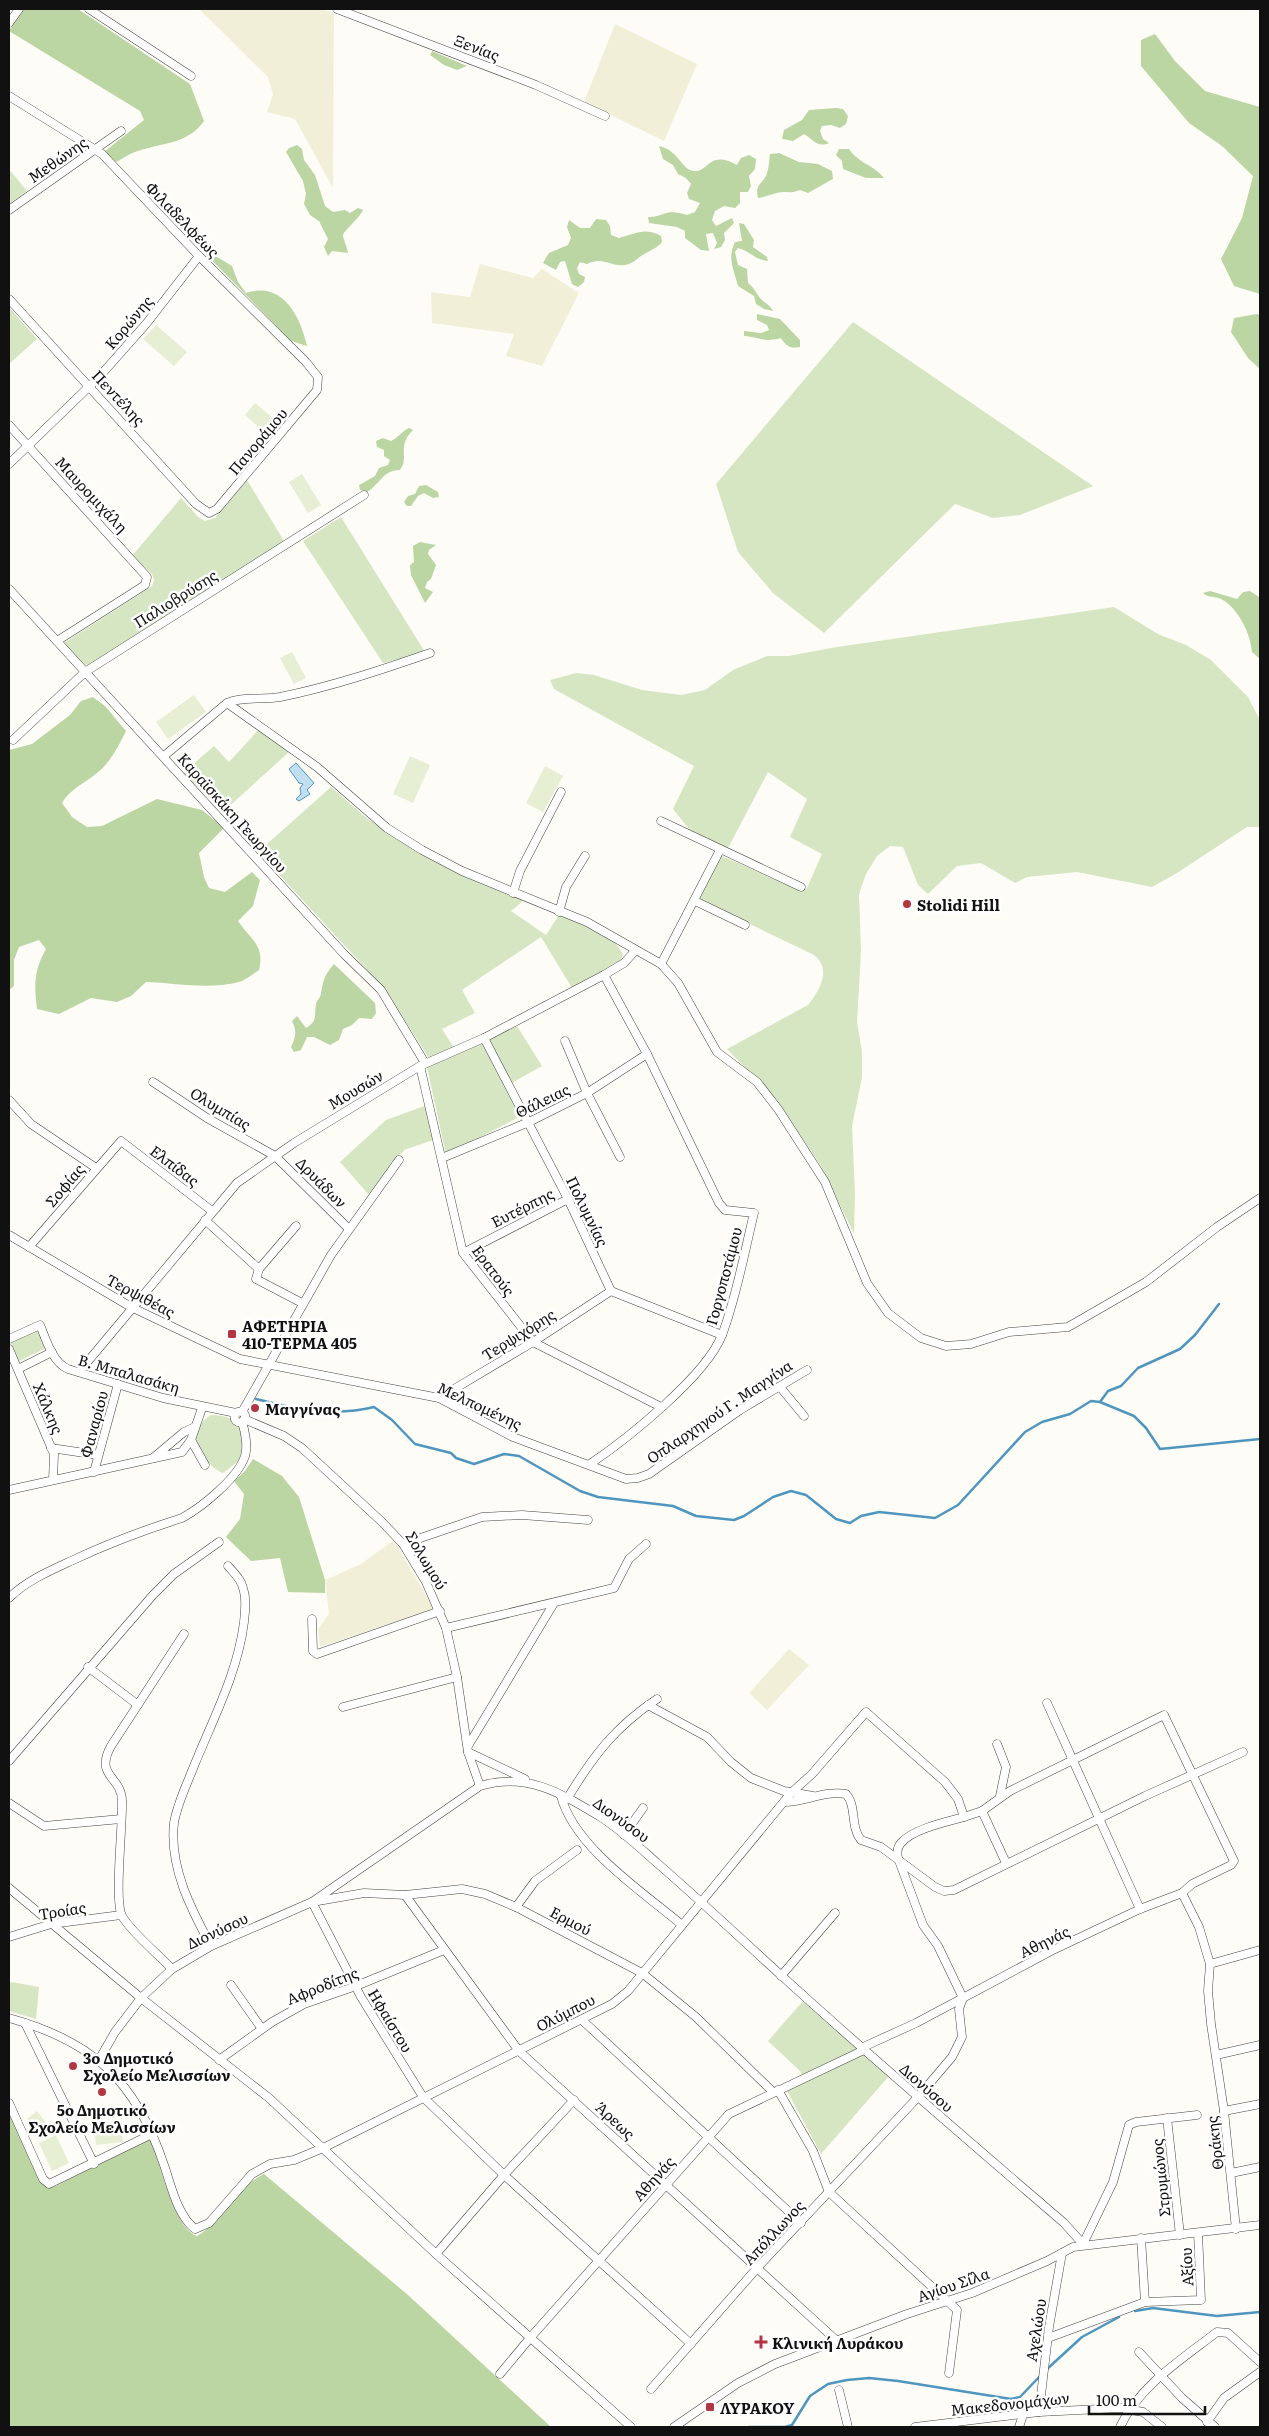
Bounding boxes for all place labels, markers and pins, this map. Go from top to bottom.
place label: Stolidi Hill [917,893,1000,916]
marker: Stolidi Hill [901,898,913,910]
place label: ΑΦΕΤΗΡΙΑ 410-ΤΕΡΜΑ 405 [242,1314,357,1354]
marker: ΑΦΕΤΗΡΙΑ 410-ΤΕΡΜΑ 405 [226,1328,238,1340]
place label: Μαγγίνας [265,1397,340,1420]
marker: Μαγγίνας [249,1402,261,1414]
place label: 3ο Δημοτικό Σχολείο Μελισσίων [83,2046,230,2086]
marker: 3ο Δημοτικό Σχολείο Μελισσίων [67,2060,79,2072]
marker: 5ο Δημοτικό Σχολείο Μελισσίων [96,2086,108,2098]
place label: 5ο Δημοτικό Σχολείο Μελισσίων [28,2098,176,2138]
place label: Κλινική Λυράκου [772,2331,904,2354]
marker: Κλινική Λυράκου [754,2335,768,2349]
place label: ΛΥΡΑΚΟΥ [720,2396,795,2419]
marker: ΛΥΡΑΚΟΥ [704,2401,716,2413]

